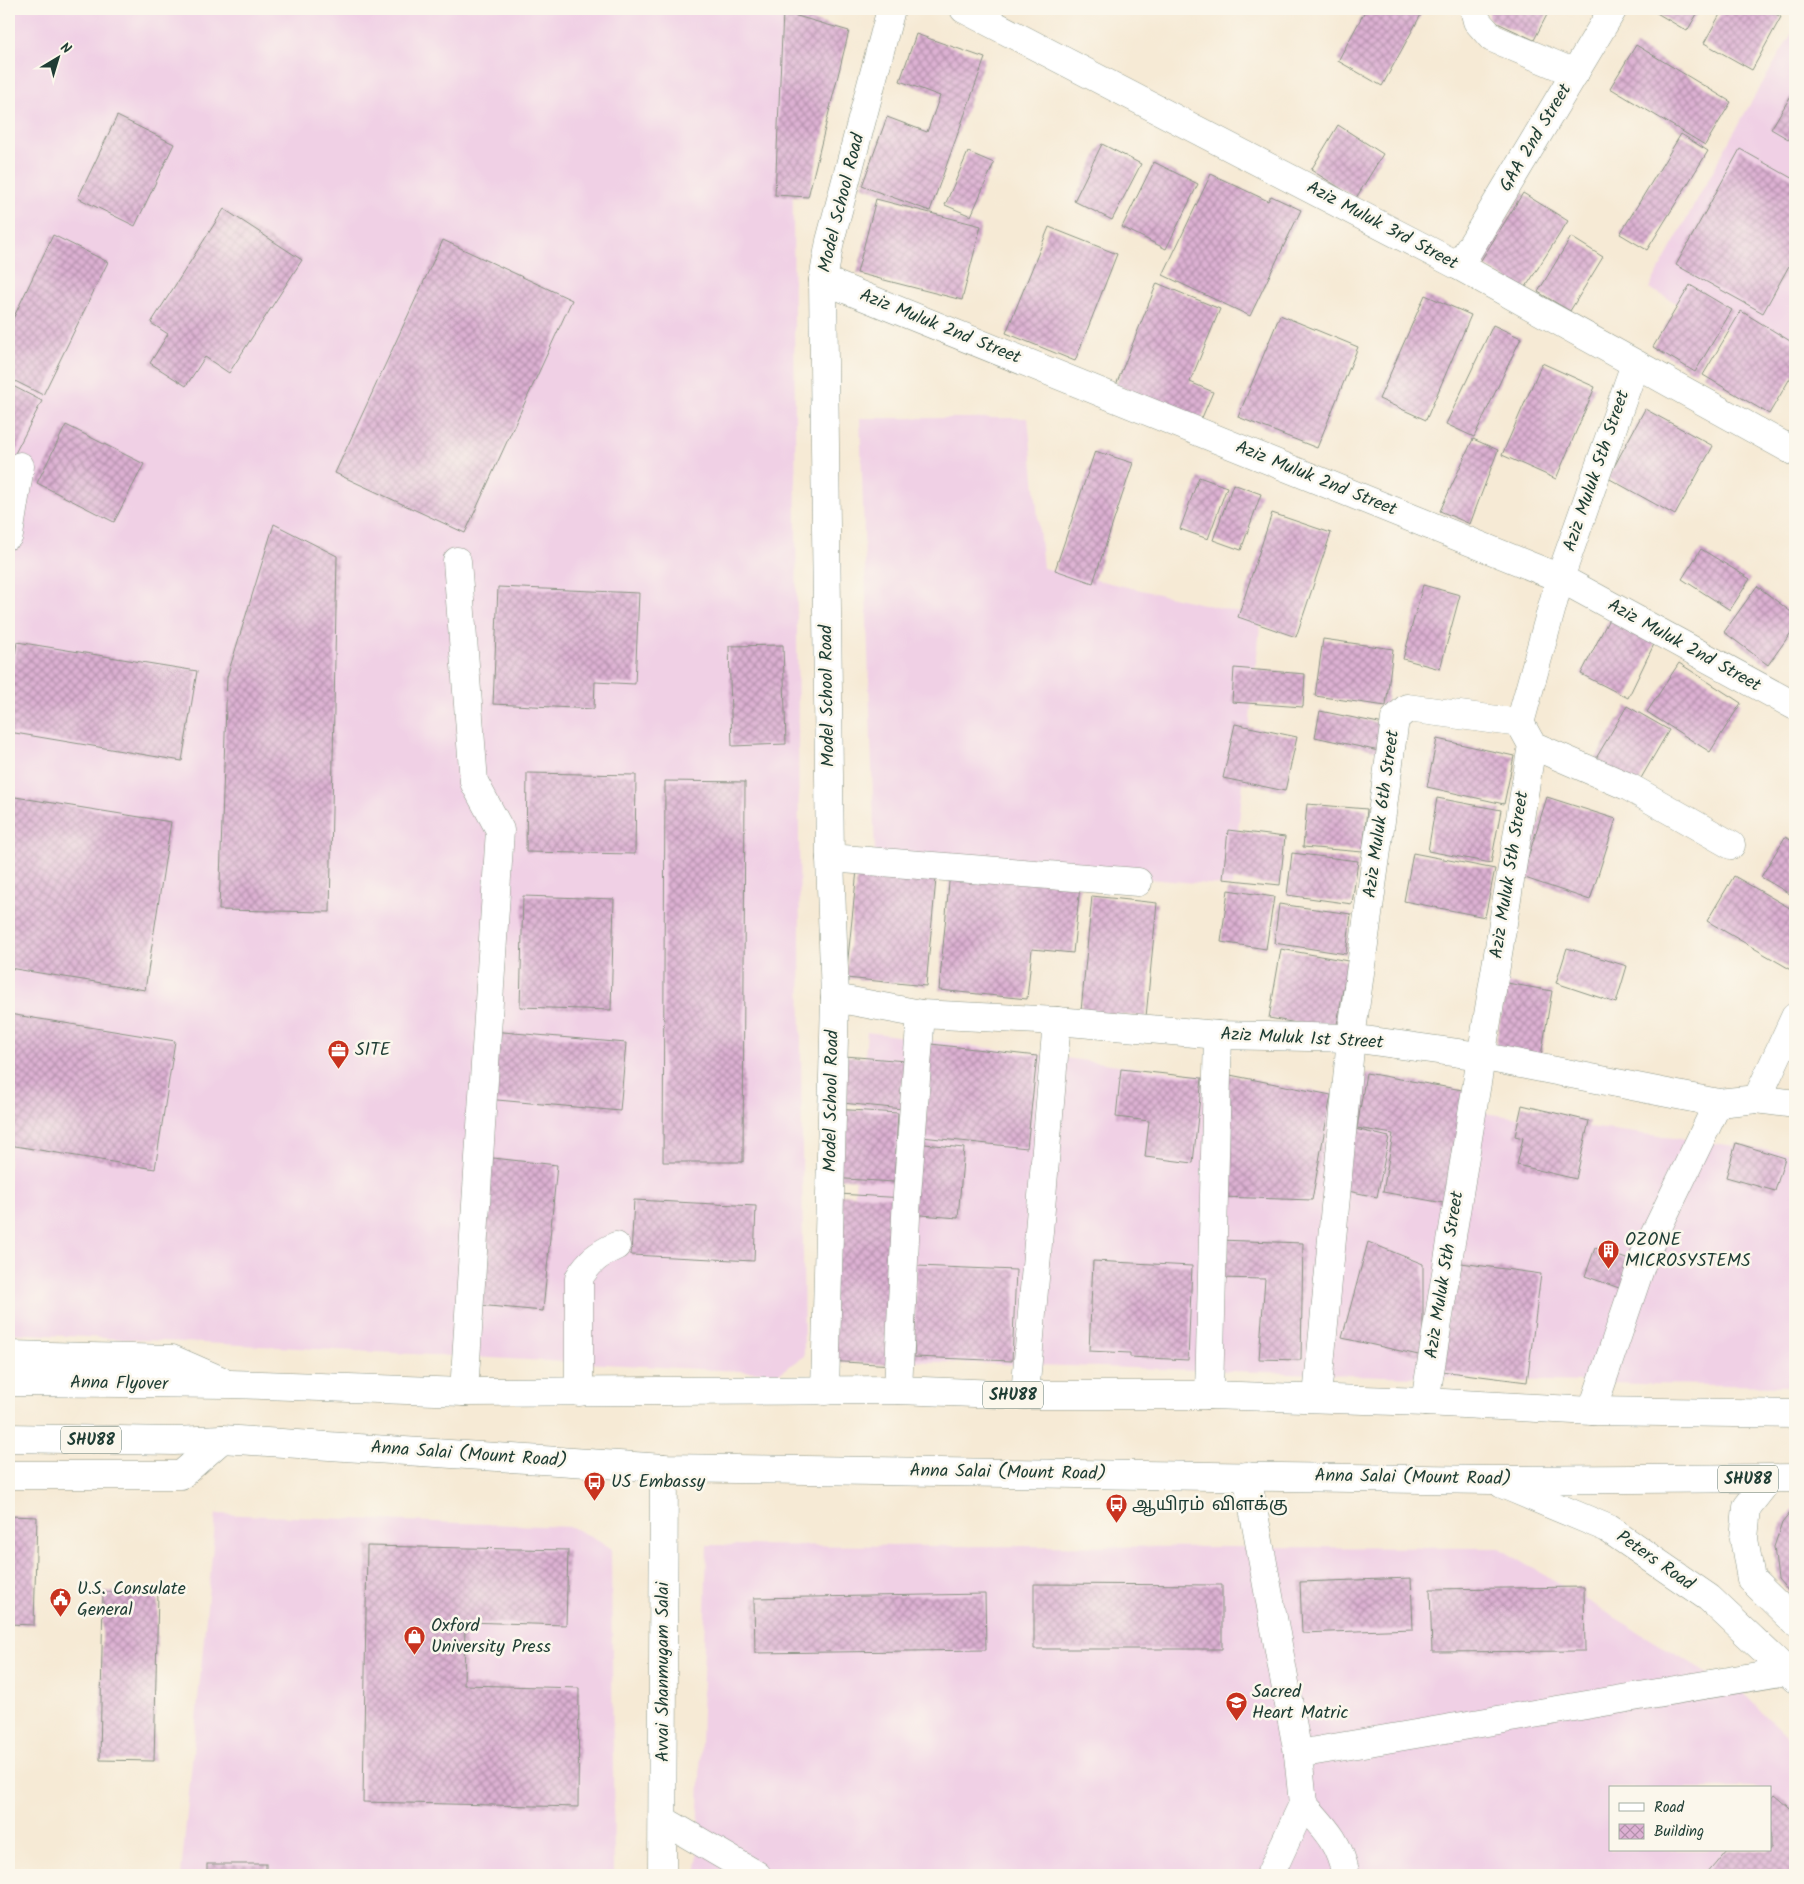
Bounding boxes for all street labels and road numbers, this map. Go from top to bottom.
street label: GAA 2nd Street [1492,77,1580,198]
street label: Model School Road [811,129,874,276]
street label: Aziz Muluk 3rd Street [1301,174,1464,279]
street label: Aziz Muluk 2nd Street [855,281,1026,373]
street label: Aziz Muluk 5th Street [1556,385,1639,556]
street label: Aziz Muluk 2nd Street [1231,433,1402,525]
street label: Aziz Muluk 2nd Street [1602,592,1767,701]
street label: Model School Road [812,624,844,767]
street label: Aziz Muluk 6th Street [1356,727,1408,900]
street label: Aziz Muluk 5th Street [1482,788,1538,961]
street label: Aziz Muluk 1st Street [1220,1020,1385,1058]
street label: Model School Road [816,1029,848,1172]
street label: Aziz Muluk 5th Street [1417,1188,1473,1361]
street label: Anna Flyover [70,1369,169,1399]
road number: SHU88 [983,1382,1043,1408]
road number: SHU88 [61,1426,121,1454]
street label: Anna Salai (Mount Road) [370,1434,568,1476]
street label: Anna Salai (Mount Road) [909,1457,1107,1489]
street label: Anna Salai (Mount Road) [1314,1462,1512,1494]
road number: SHU88 [1718,1466,1778,1492]
street label: Peters Road [1610,1523,1701,1599]
street label: Avvai Shanmugam Salai [649,1581,678,1762]

